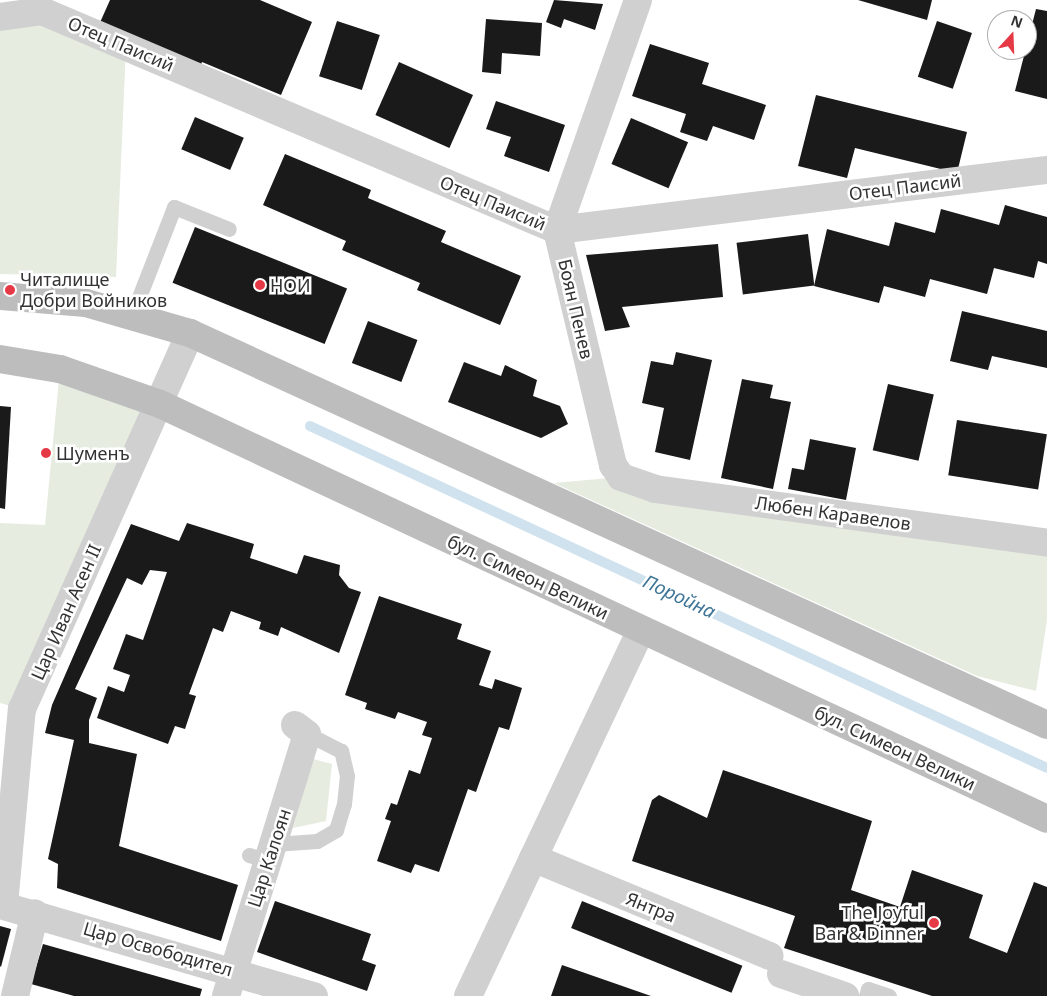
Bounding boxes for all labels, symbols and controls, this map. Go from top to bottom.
north arrow [987,10,1037,60]
text: N [1008,10,1026,32]
street label: Отец Паисий [65,12,177,76]
street label: Отец Паисий [848,169,962,205]
street label: Отец Паисий [437,171,549,235]
street label: Боян Пенев [554,257,598,361]
place label: Читалище Добри Войников [20,269,167,312]
place label: НОИ [270,274,311,296]
marker: НОИ [254,279,266,291]
marker: Читалище Добри Войников [4,284,16,296]
place label: Шуменъ [56,442,130,464]
marker: Шуменъ [40,447,52,459]
street label: Любен Каравелов [754,491,912,535]
street label: бул. Симеон Велики [444,530,612,624]
street label: Цар Иван Асен II [26,541,106,683]
water label: Поройна [639,570,719,624]
street label: бул. Симеон Велики [811,701,979,795]
street label: Цар Калоян [243,806,295,910]
street label: Янтра [623,887,679,927]
place label: The Joyful Bar & Dinner [815,902,924,944]
street label: Цар Освободител [81,917,235,981]
marker: The Joyful Bar & Dinner [928,917,940,929]

